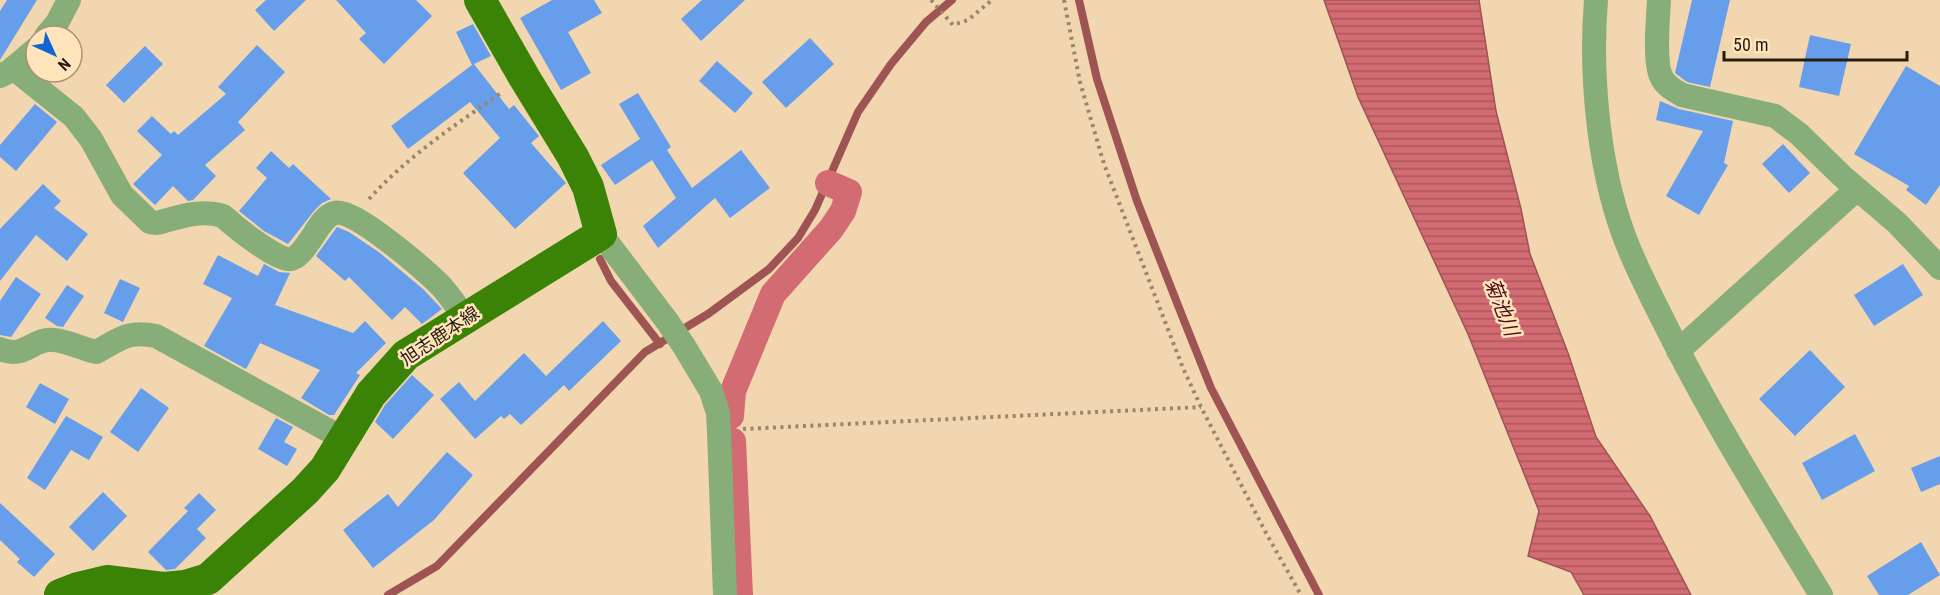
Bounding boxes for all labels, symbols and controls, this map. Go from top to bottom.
north arrow [24,24,84,84]
scale bar [1724,24,1907,62]
text: 50 m [1733,34,1768,55]
text: N [54,54,74,74]
water label: 菊池川 [1480,275,1525,341]
street label: 旭志鹿本線 [397,302,483,369]

